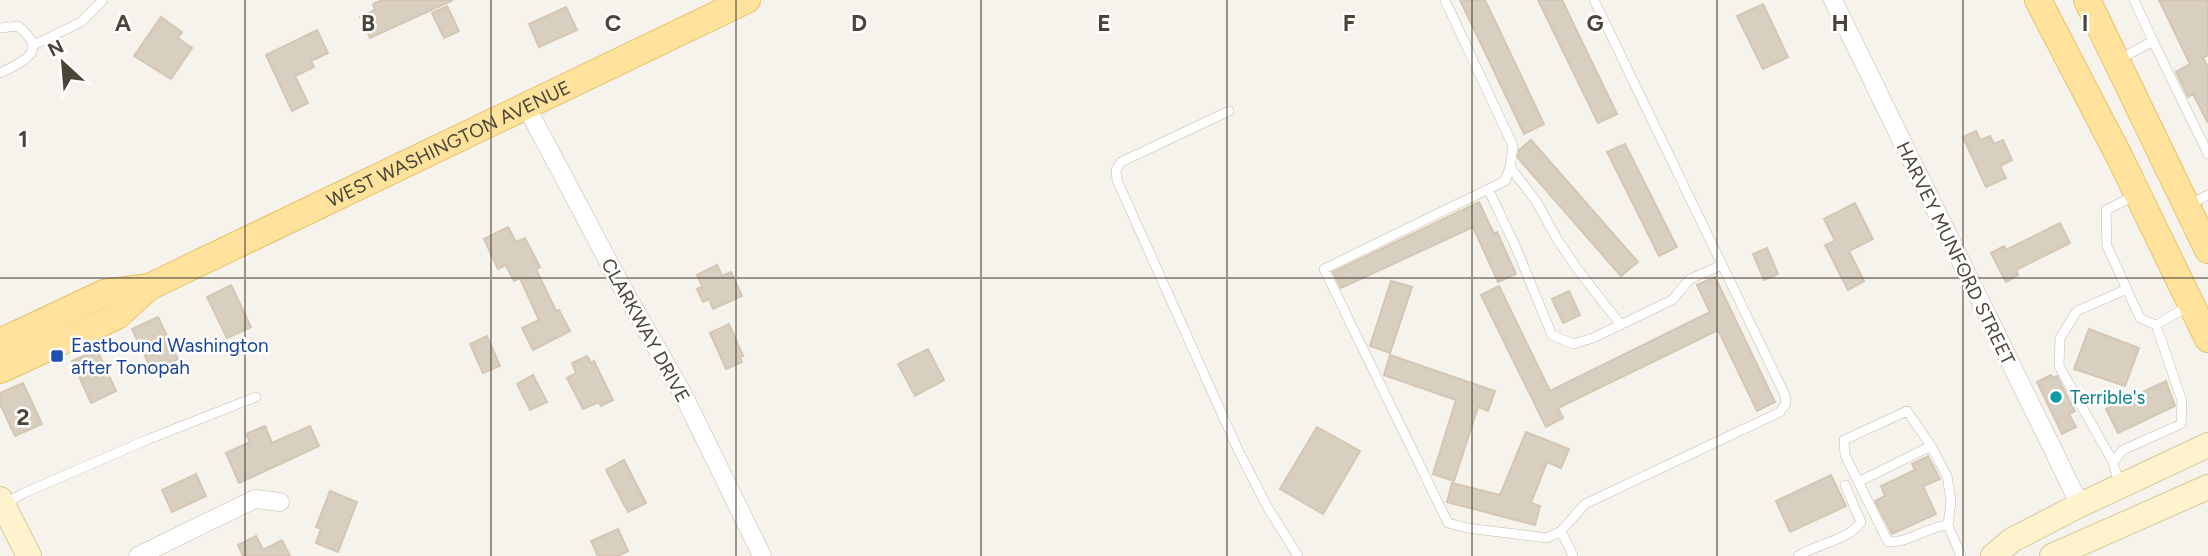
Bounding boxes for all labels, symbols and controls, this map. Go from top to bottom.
text: A [115,9,132,37]
text: B [361,9,375,37]
text: C [605,9,622,37]
text: D [851,9,867,37]
text: E [1097,9,1111,37]
text: F [1343,9,1356,37]
text: G [1586,9,1604,37]
text: H [1831,9,1849,37]
text: I [2082,9,2088,37]
north arrow [28,28,98,98]
text: N [44,35,67,62]
street label: WEST WASHINGTON AVENUE [323,76,574,212]
text: 1 [18,125,28,153]
street label: HARVEY MUNFORD STREET [1891,138,2020,369]
street label: CLARKWAY DRIVE [597,254,695,406]
place label: Eastbound Washington after Tonopah [71,334,269,379]
marker: Eastbound Washington after Tonopah [49,348,65,364]
place label: Terrible's [2070,386,2145,409]
marker: Terrible's [2048,389,2064,405]
text: 2 [16,403,30,431]

